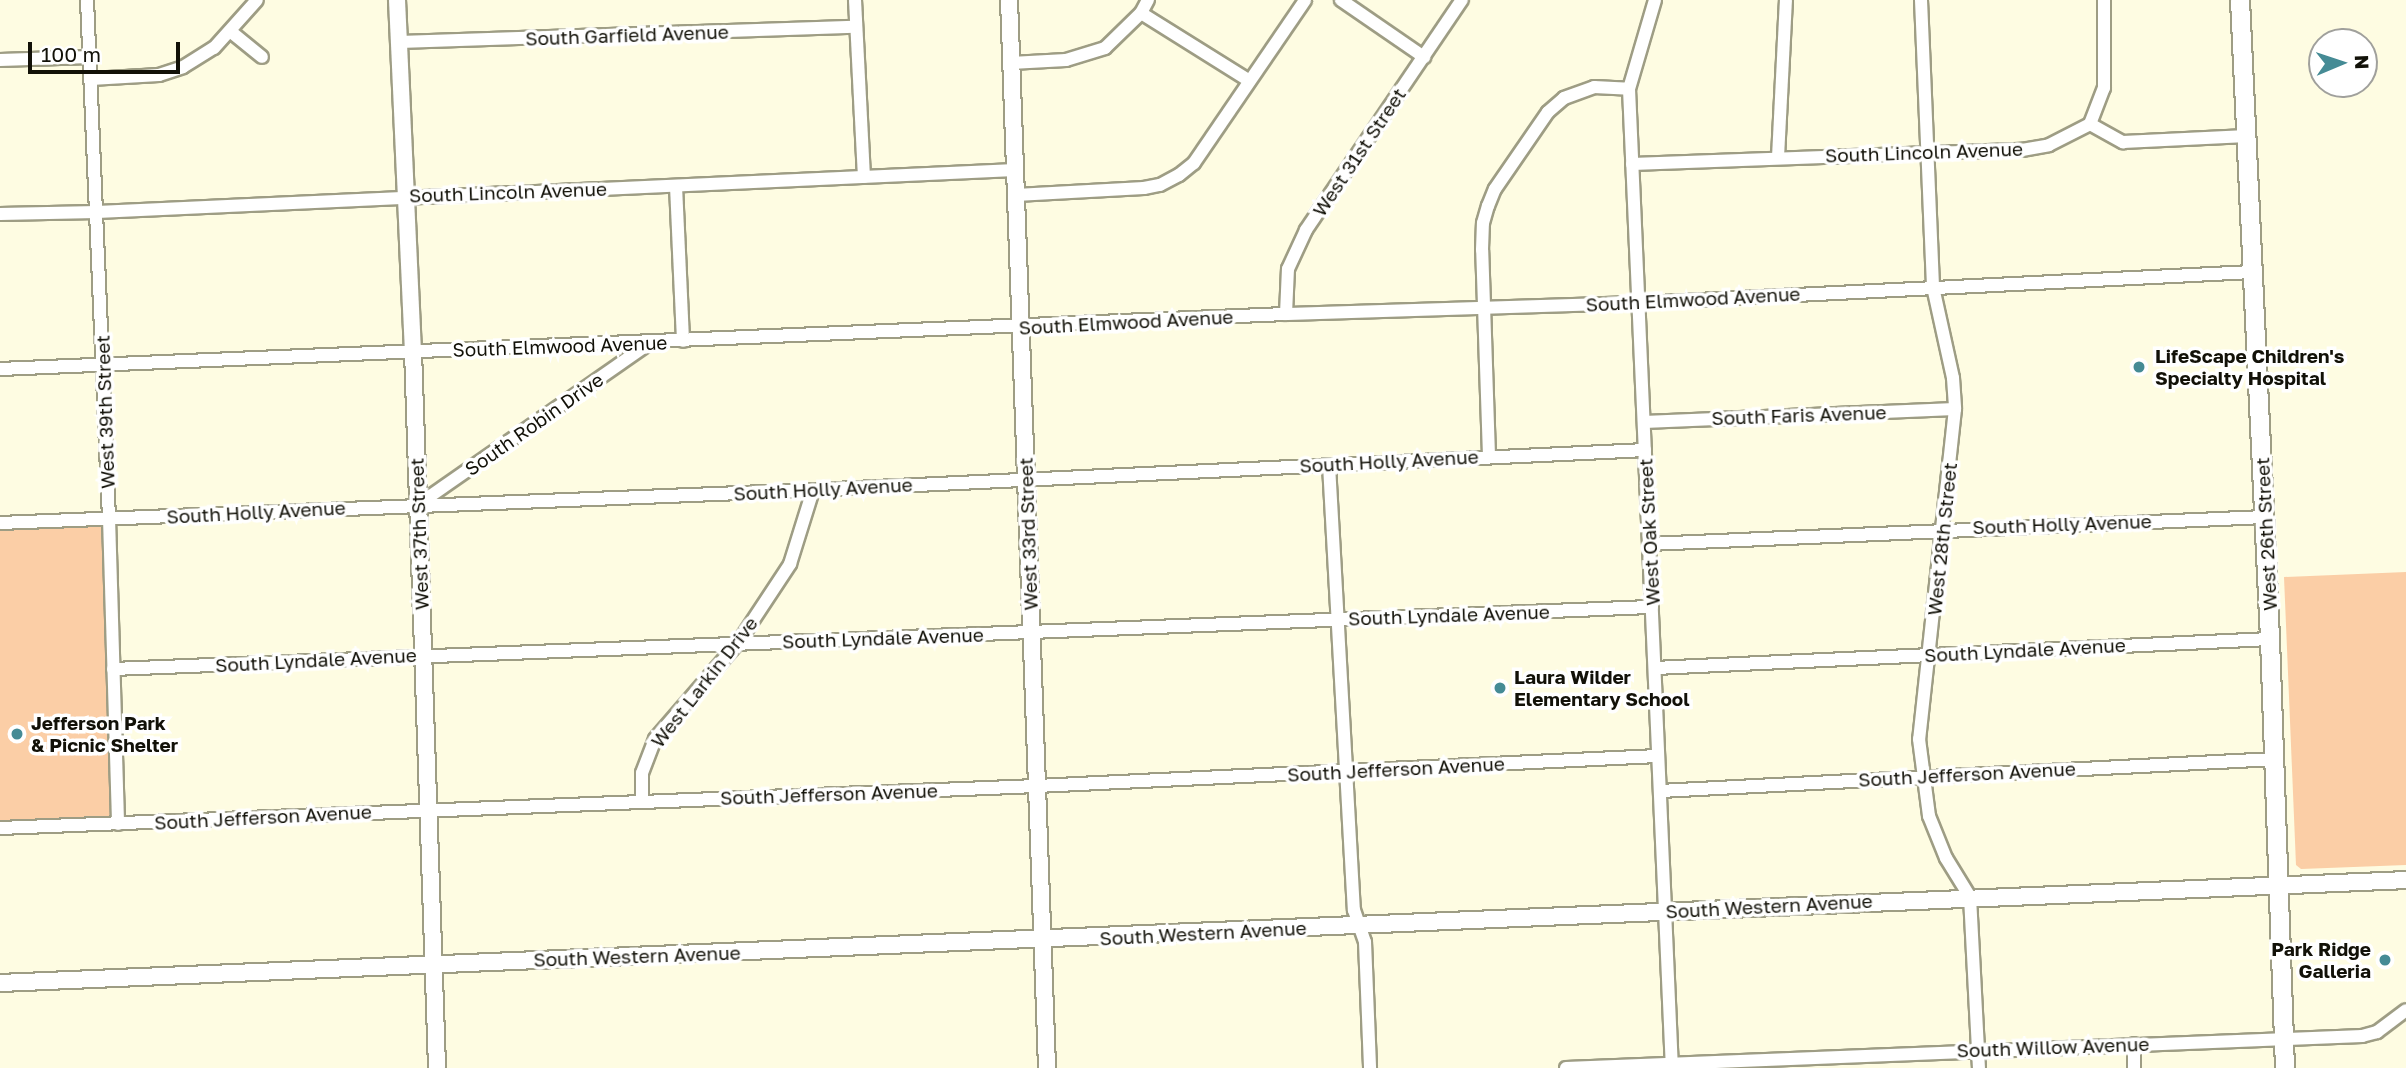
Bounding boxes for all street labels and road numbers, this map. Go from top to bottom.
street label: South Garfield Avenue [525,20,729,50]
street label: West 31st Street [1308,83,1410,221]
street label: South Lincoln Avenue [1825,137,2023,167]
street label: South Lincoln Avenue [409,177,607,207]
street label: South Elmwood Avenue [1585,282,1801,316]
street label: South Elmwood Avenue [1018,305,1234,339]
street label: South Elmwood Avenue [452,331,668,361]
street label: West 39th Street [91,335,119,489]
street label: South Robin Drive [460,368,608,480]
street label: South Faris Avenue [1711,401,1887,429]
street label: South Holly Avenue [1299,445,1479,477]
street label: West 37th Street [405,457,433,611]
street label: West 33rd Street [1014,457,1042,611]
street label: West 26th Street [2251,457,2281,611]
street label: West Oak Street [1634,458,1664,606]
street label: West 28th Street [1923,461,1961,617]
street label: South Holly Avenue [733,473,913,505]
street label: South Holly Avenue [166,496,346,528]
street label: South Holly Avenue [1972,509,2152,539]
street label: South Lyndale Avenue [1348,600,1550,630]
street label: West Larkin Drive [646,612,762,752]
street label: South Lyndale Avenue [782,623,984,653]
street label: South Lyndale Avenue [1924,633,2126,667]
street label: South Lyndale Avenue [215,643,417,677]
street label: South Jefferson Avenue [1287,752,1505,786]
street label: South Jefferson Avenue [1858,757,2076,791]
street label: South Jefferson Avenue [720,779,938,809]
street label: South Jefferson Avenue [154,800,372,834]
street label: South Western Avenue [1665,889,1873,923]
street label: South Western Avenue [1099,916,1307,950]
street label: South Western Avenue [533,941,741,971]
street label: South Willow Avenue [1956,1032,2150,1062]

